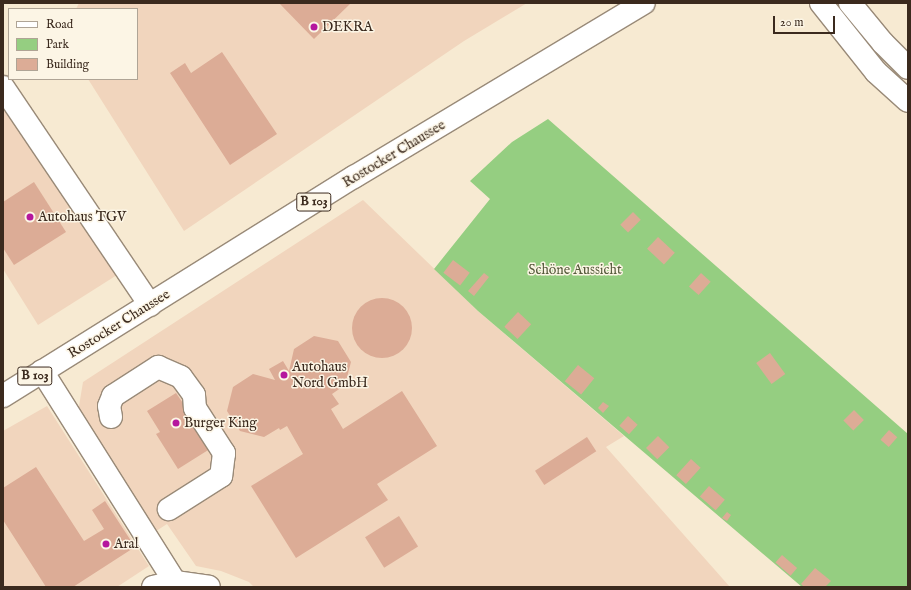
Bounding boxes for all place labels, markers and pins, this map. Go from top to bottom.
place label: DEKRA [322,19,373,35]
marker: DEKRA [309,22,319,32]
place label: Autohaus TGV [38,209,126,225]
marker: Autohaus TGV [25,212,35,222]
place label: Autohaus Nord GmbH [292,359,368,392]
marker: Autohaus Nord GmbH [279,370,289,380]
place label: Burger King [184,415,257,431]
marker: Burger King [171,418,181,428]
place label: Aral [114,536,138,552]
marker: Aral [101,539,111,549]

